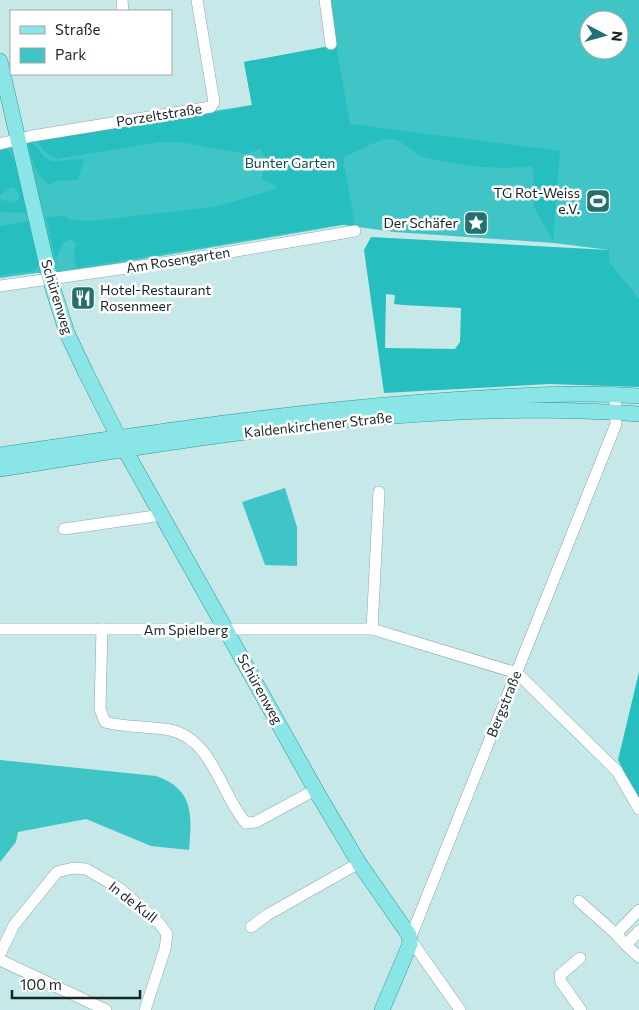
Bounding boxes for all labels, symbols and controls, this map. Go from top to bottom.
legend [10,10,172,75]
north arrow [579,10,629,60]
text: Straße [55,20,101,38]
text: N [608,30,626,43]
text: Park [55,45,86,63]
street label: Porzeltstraße [115,99,203,130]
park label: Bunter Garten [245,154,335,171]
place label: TG Rot-Weiss e.V. [493,184,580,217]
sports icon: TG Rot-Weiss e.V. [585,188,611,214]
place icon: Der Schäfer [463,210,489,236]
place label: Der Schäfer [383,214,458,231]
street label: Am Rosengarten [125,243,231,276]
street label: Schürenweg [38,257,77,337]
place label: Hotel-Restaurant Rosenmeer [100,281,212,314]
restaurant icon: Hotel-Restaurant Rosenmeer [70,285,96,311]
street label: Kaldenkirchener Straße [243,408,393,441]
street label: Am Spielberg [144,621,229,638]
street label: Schürenweg [234,651,287,727]
street label: Bergstraße [482,668,525,740]
street label: In de Kull [106,877,161,926]
scale bar [12,968,140,1000]
text: 100 m [20,975,62,993]

